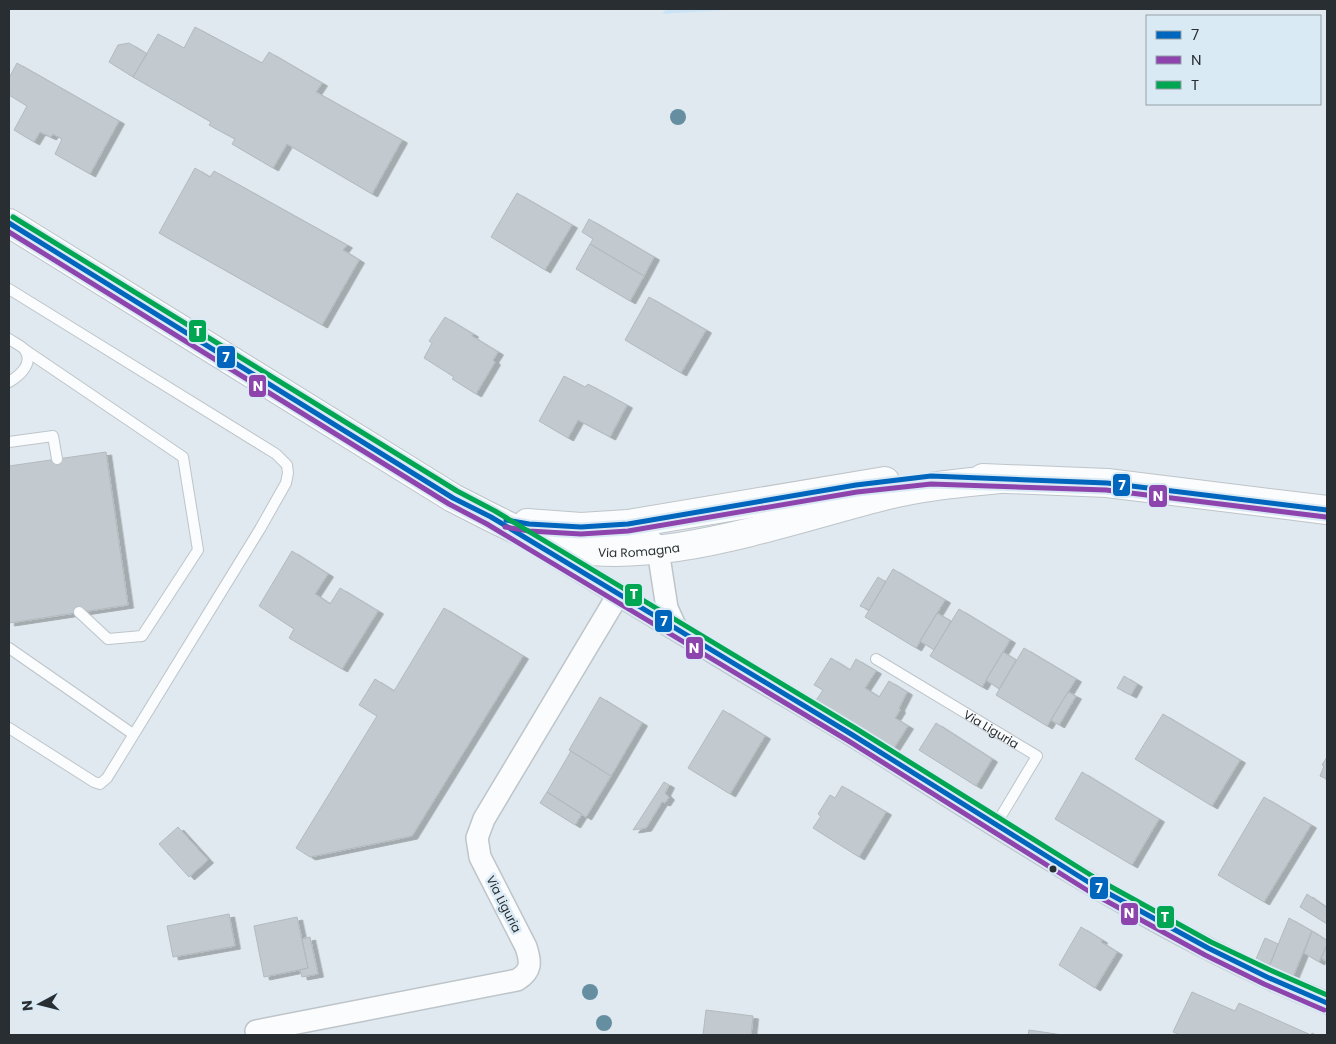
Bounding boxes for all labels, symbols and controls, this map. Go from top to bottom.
legend [1146,15,1321,105]
text: 7 [1191,24,1199,45]
text: N [1191,49,1202,70]
text: T [1191,74,1199,95]
line badge: T [188,319,207,343]
text: T [194,321,202,341]
line badge: 7 [216,345,236,369]
text: 7 [222,347,230,367]
line badge: N [248,374,267,398]
text: N [253,376,263,396]
line badge: 7 [1112,473,1131,497]
text: 7 [1118,475,1126,495]
line badge: N [1148,484,1168,508]
text: N [1153,486,1163,506]
street label: Via Romagna [598,538,681,561]
line badge: T [624,583,643,607]
text: T [630,584,638,604]
line badge: 7 [654,609,673,633]
text: 7 [660,611,668,631]
line badge: N [685,636,704,660]
text: N [689,638,699,658]
street label: Via Liguria [961,705,1023,752]
unlabelled marker [1048,864,1058,874]
street label: Via Liguria [482,873,526,935]
line badge: 7 [1089,876,1109,900]
text: 7 [1095,878,1103,898]
line badge: N [1120,902,1139,926]
text: N [1124,903,1134,923]
line badge: T [1156,905,1175,929]
text: T [1161,907,1169,927]
north arrow [15,979,65,1029]
text: N [17,999,38,1012]

